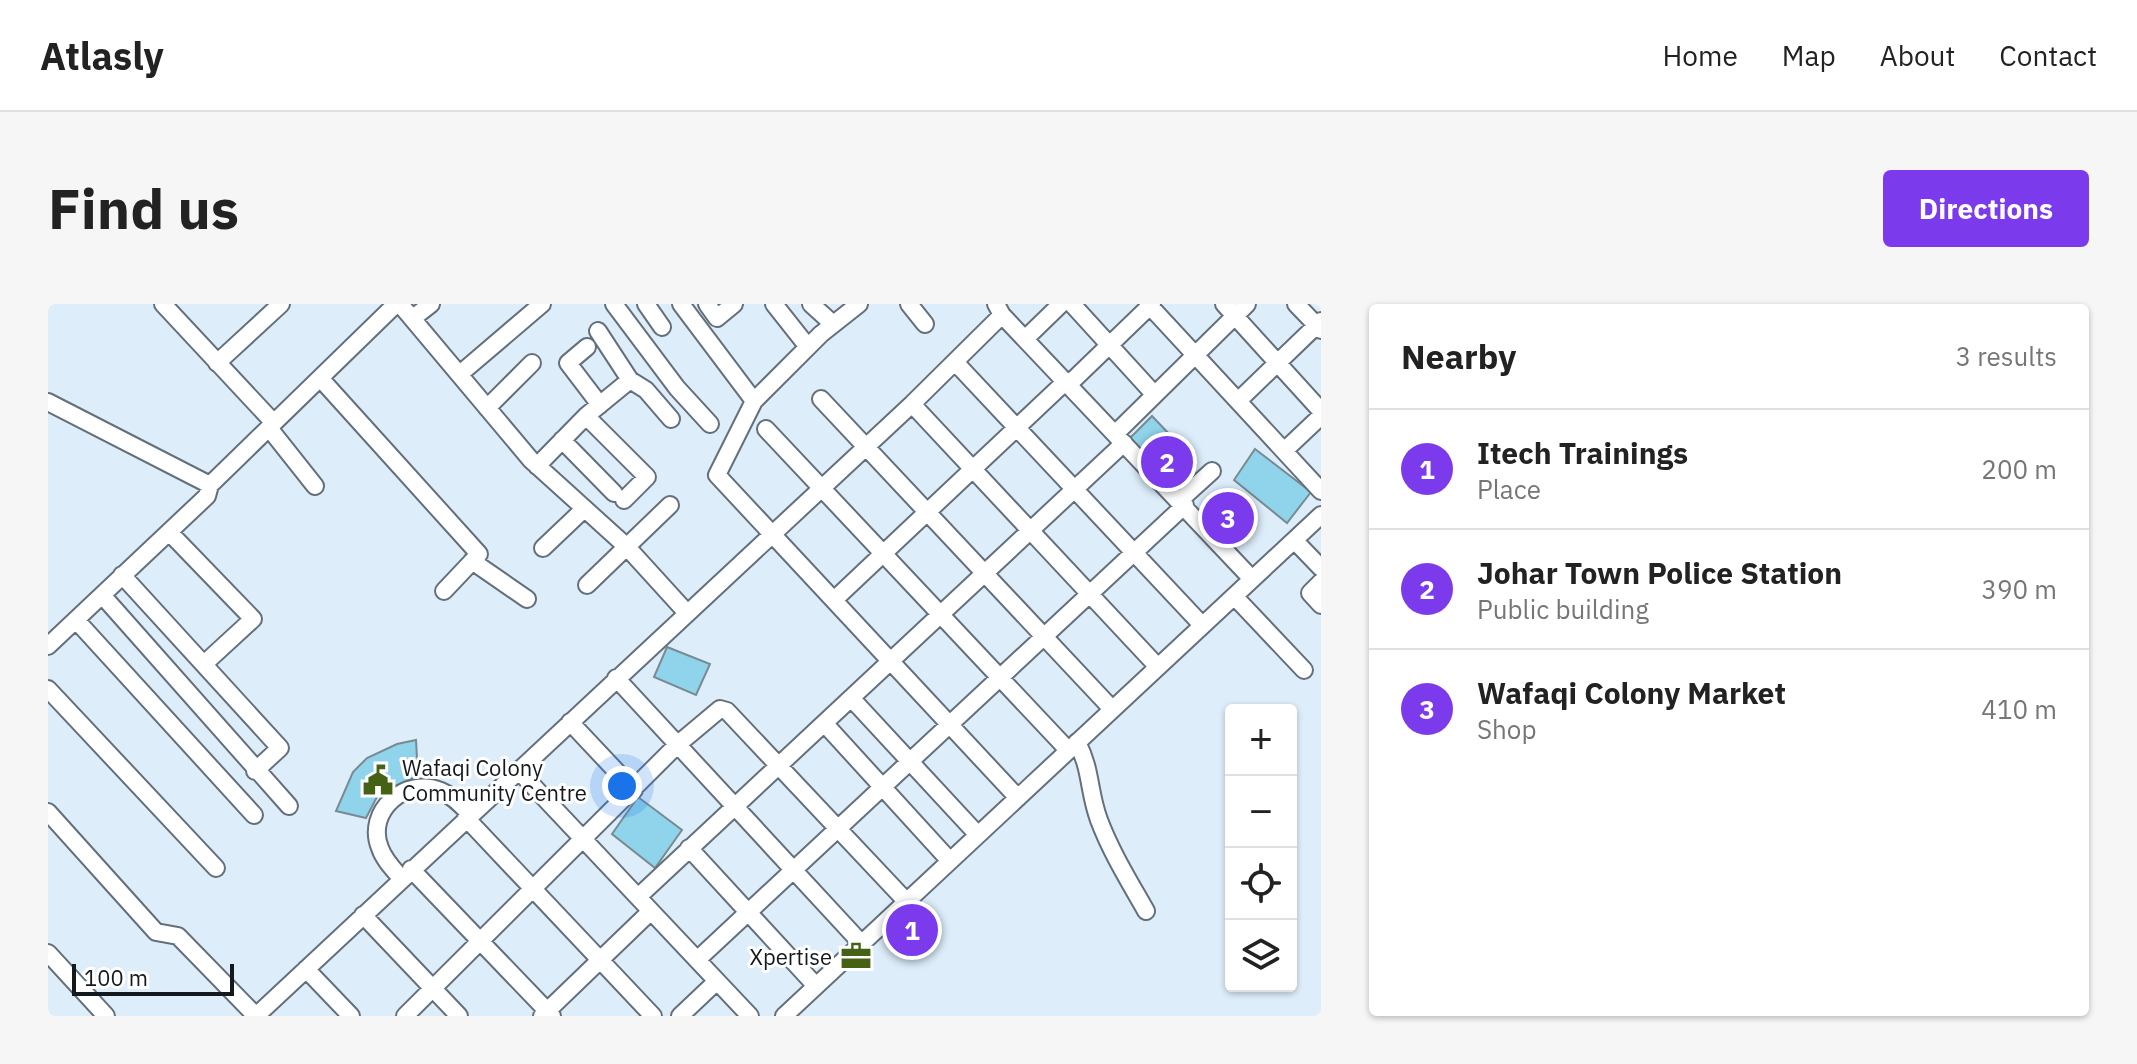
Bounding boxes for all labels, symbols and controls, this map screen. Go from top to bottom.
text: Atlasly [40,31,164,80]
text: Home [1662,37,1738,74]
text: Map [1782,37,1836,74]
text: About [1880,37,1955,74]
text: Contact [1999,37,2097,74]
button: Directions [1883,170,2089,247]
text: Find us [48,172,239,244]
text: Nearby [1401,334,1516,378]
text: 3 results [1955,339,2057,373]
pin: 2 [1141,432,1193,492]
text: Itech Trainings [1477,433,1688,472]
text: 1 [1419,452,1435,486]
text: 200 m [1981,452,2057,486]
text: Place [1477,472,1541,506]
pin: 3 [1202,488,1254,548]
text: Johar Town Police Station [1477,553,1842,592]
text: 2 [1419,572,1435,606]
text: 390 m [1981,572,2057,606]
text: Public building [1477,592,1649,626]
text: Wafaqi Colony Market [1477,673,1786,712]
text: 3 [1419,692,1435,726]
text: 410 m [1981,692,2057,726]
map controls [1225,704,1297,992]
button: + [1225,704,1297,776]
text: Shop [1477,712,1537,746]
place label: Wafaqi Colony Community Centre [402,753,587,807]
public building icon: Wafaqi Colony Community Centre [361,763,395,797]
your location [602,766,642,806]
button: − [1225,776,1297,848]
button: locate [1225,848,1297,920]
pin: 1 [886,900,938,960]
button: layers [1225,920,1297,992]
office icon: Xpertise [839,939,873,973]
place label: Xpertise [749,942,832,971]
scale bar [72,960,234,996]
text: 100 m [84,963,148,992]

